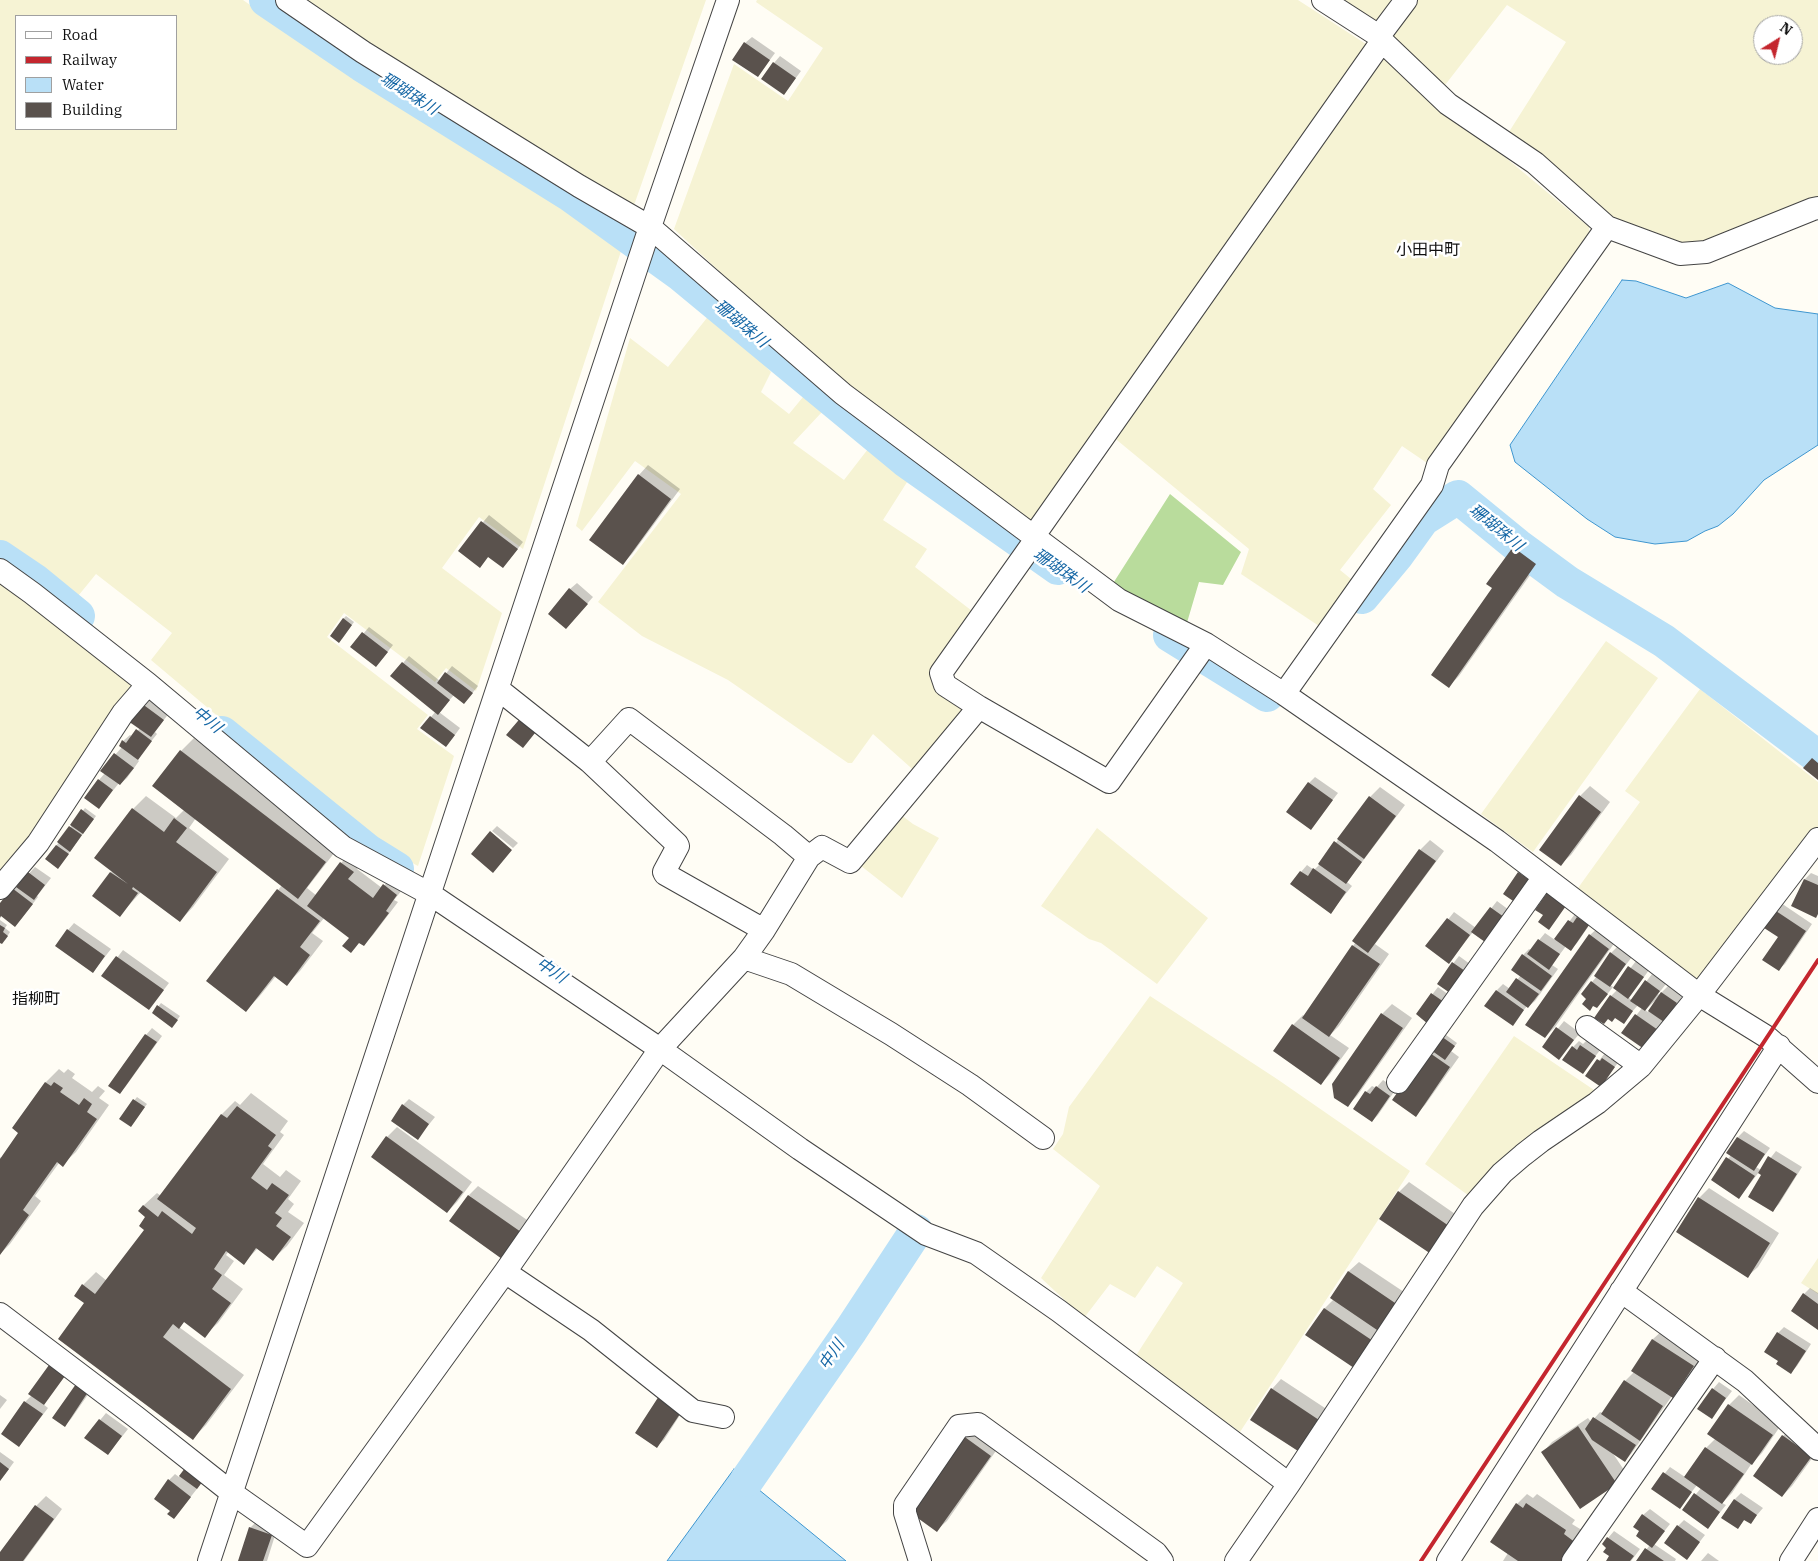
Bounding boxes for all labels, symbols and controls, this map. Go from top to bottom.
legend [15,15,178,130]
north arrow [1753,15,1803,65]
text: N [1776,18,1796,39]
text: Road [62,25,98,44]
text: Railway [62,50,117,69]
water label: 珊瑚珠川 [377,69,441,119]
text: Water [62,75,104,94]
text: Building [62,100,122,119]
district label: 小田中町 [1396,240,1460,260]
water label: 珊瑚珠川 [710,296,772,352]
water label: 珊瑚珠川 [1465,500,1527,556]
water label: 珊瑚珠川 [1029,545,1093,597]
water label: 中川 [189,702,225,738]
water label: 中川 [532,954,570,988]
district label: 指柳町 [12,989,60,1009]
water label: 中川 [815,1336,849,1374]

